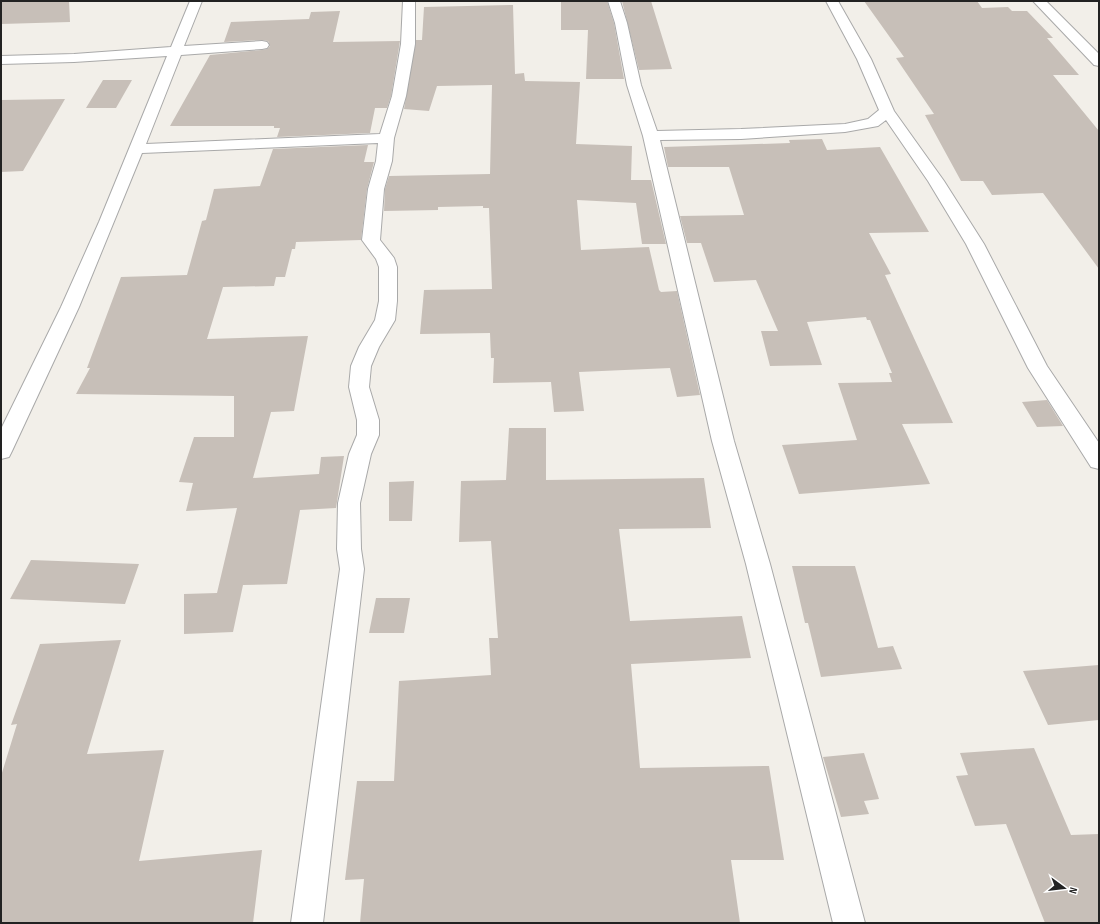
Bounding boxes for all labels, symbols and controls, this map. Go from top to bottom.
north arrow [1044,868,1084,908]
text: N [1066,886,1080,895]

